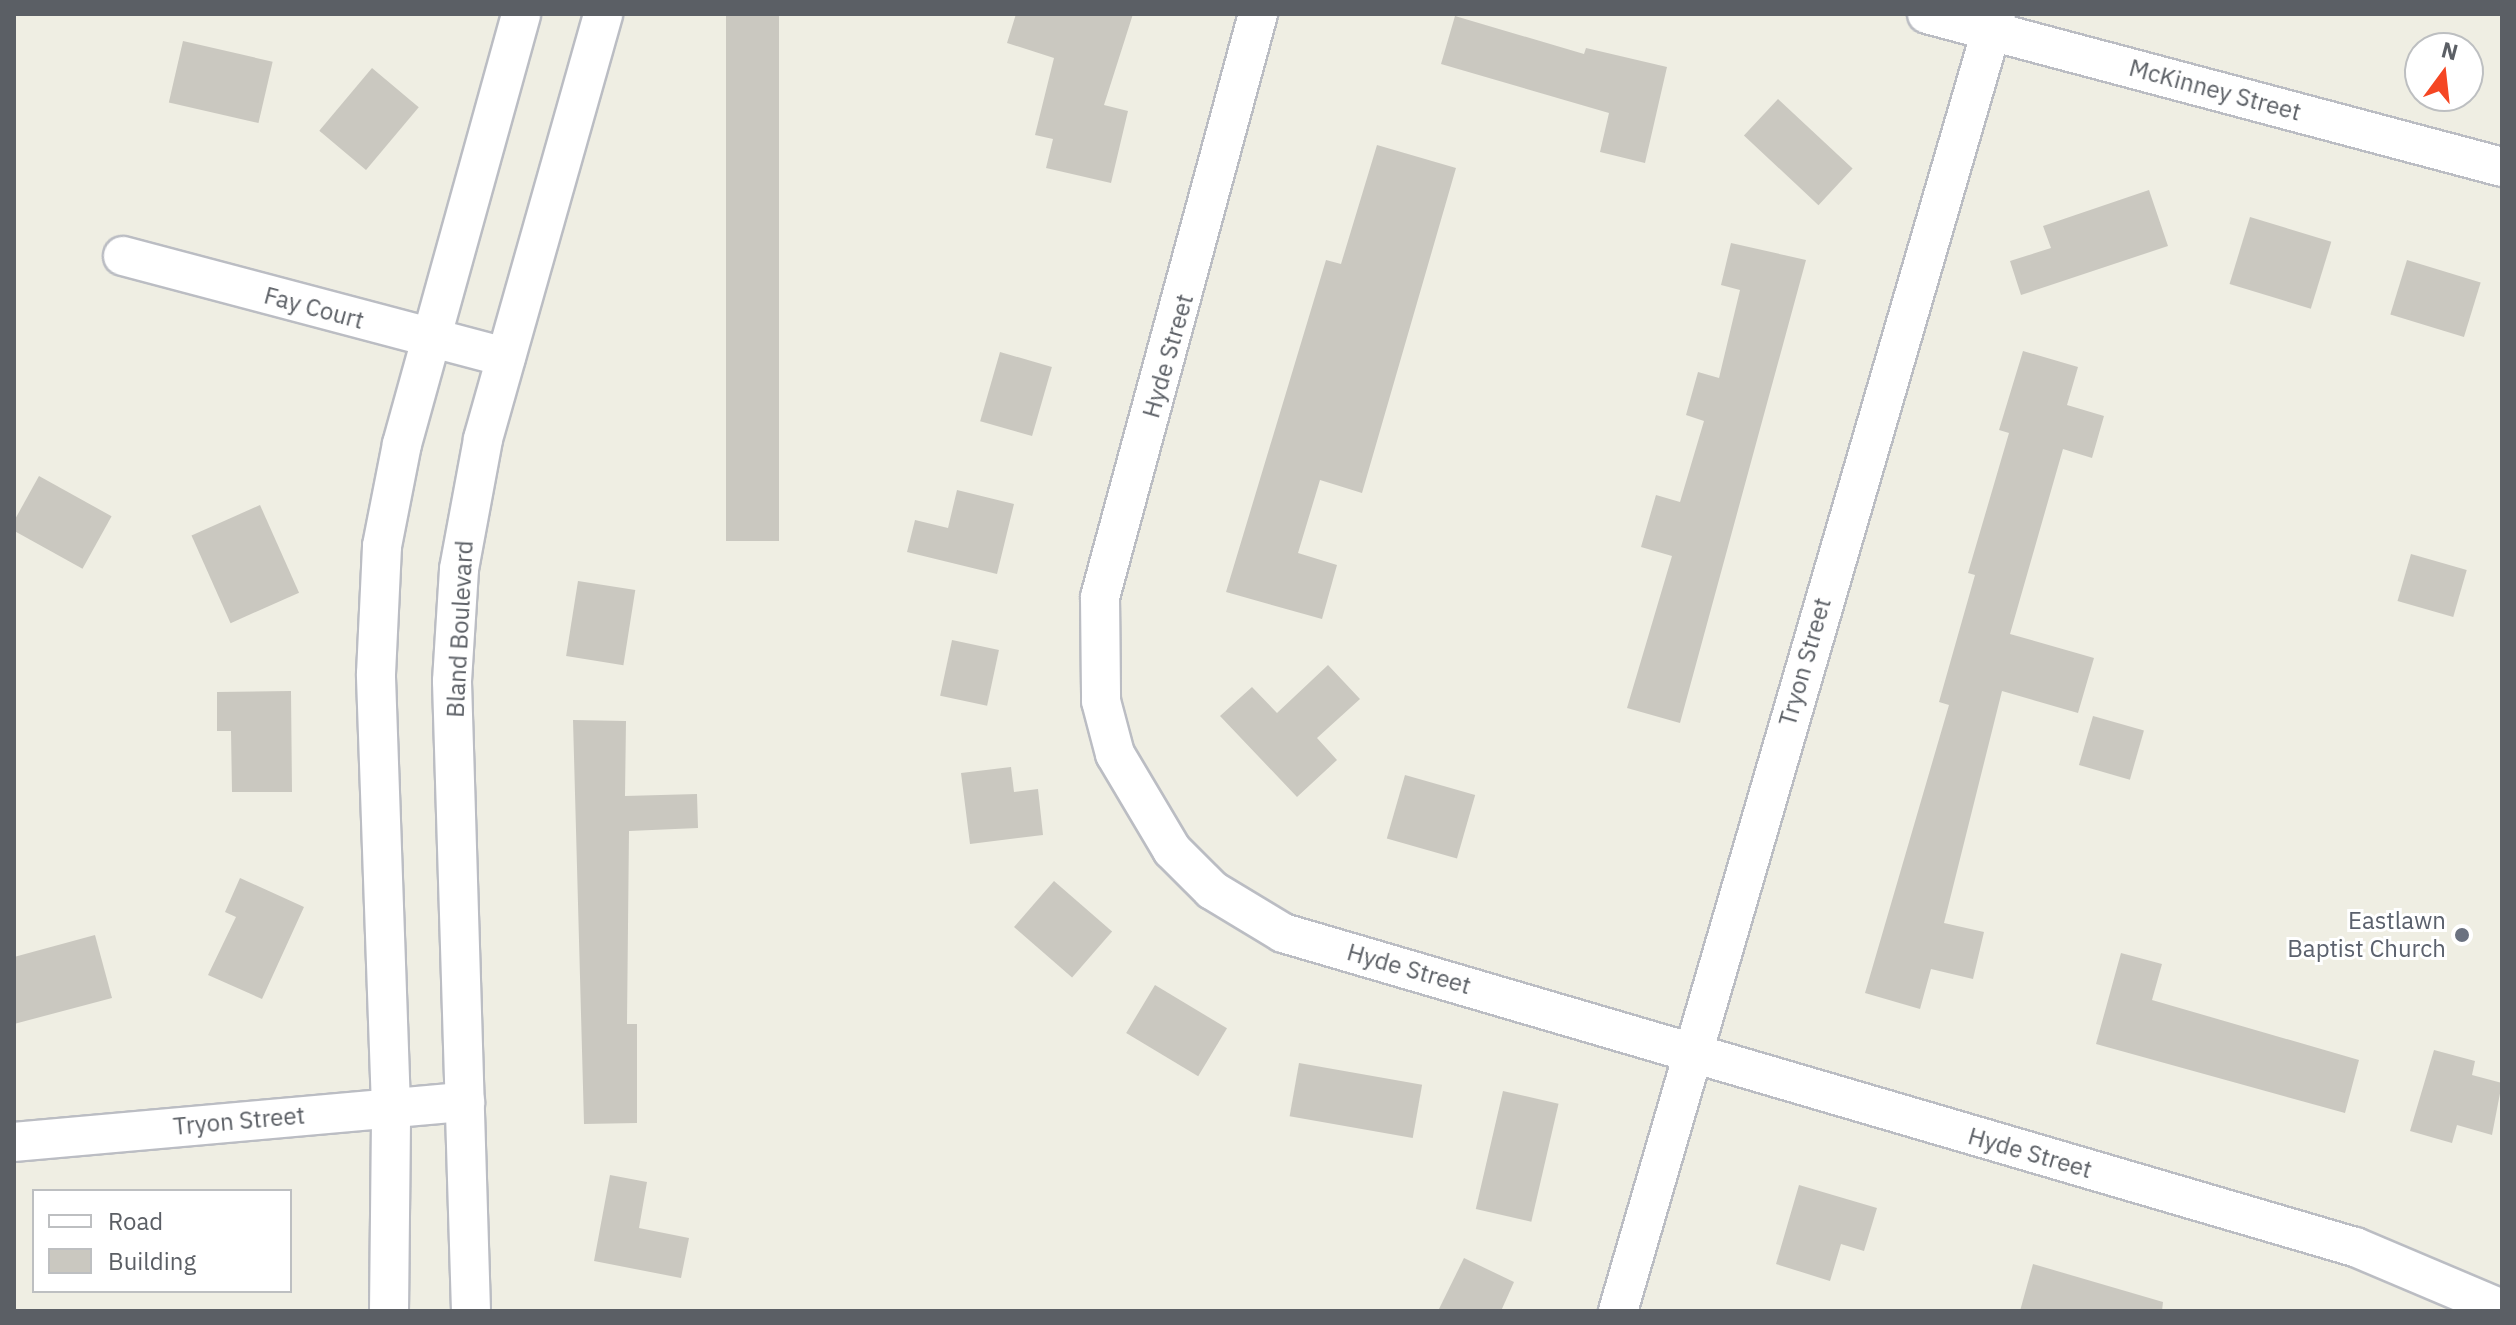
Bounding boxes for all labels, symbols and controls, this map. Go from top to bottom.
north arrow [2404,32,2484,112]
text: N [2438,34,2461,66]
street label: McKinney Street [2126,53,2304,127]
street label: Fay Court [261,281,367,335]
street label: Hyde Street [1137,291,1199,421]
street label: Bland Boulevard [441,540,479,718]
street label: Tryon Street [1773,595,1837,729]
place label: Eastlawn Baptist Church [2287,907,2446,963]
marker: Eastlawn Baptist Church [2453,926,2471,944]
street label: Hyde Street [1344,938,1474,1000]
street label: Tryon Street [172,1101,306,1141]
street label: Hyde Street [1965,1122,2095,1184]
legend [32,1189,292,1293]
text: Road [108,1205,163,1237]
text: Building [108,1245,196,1277]

